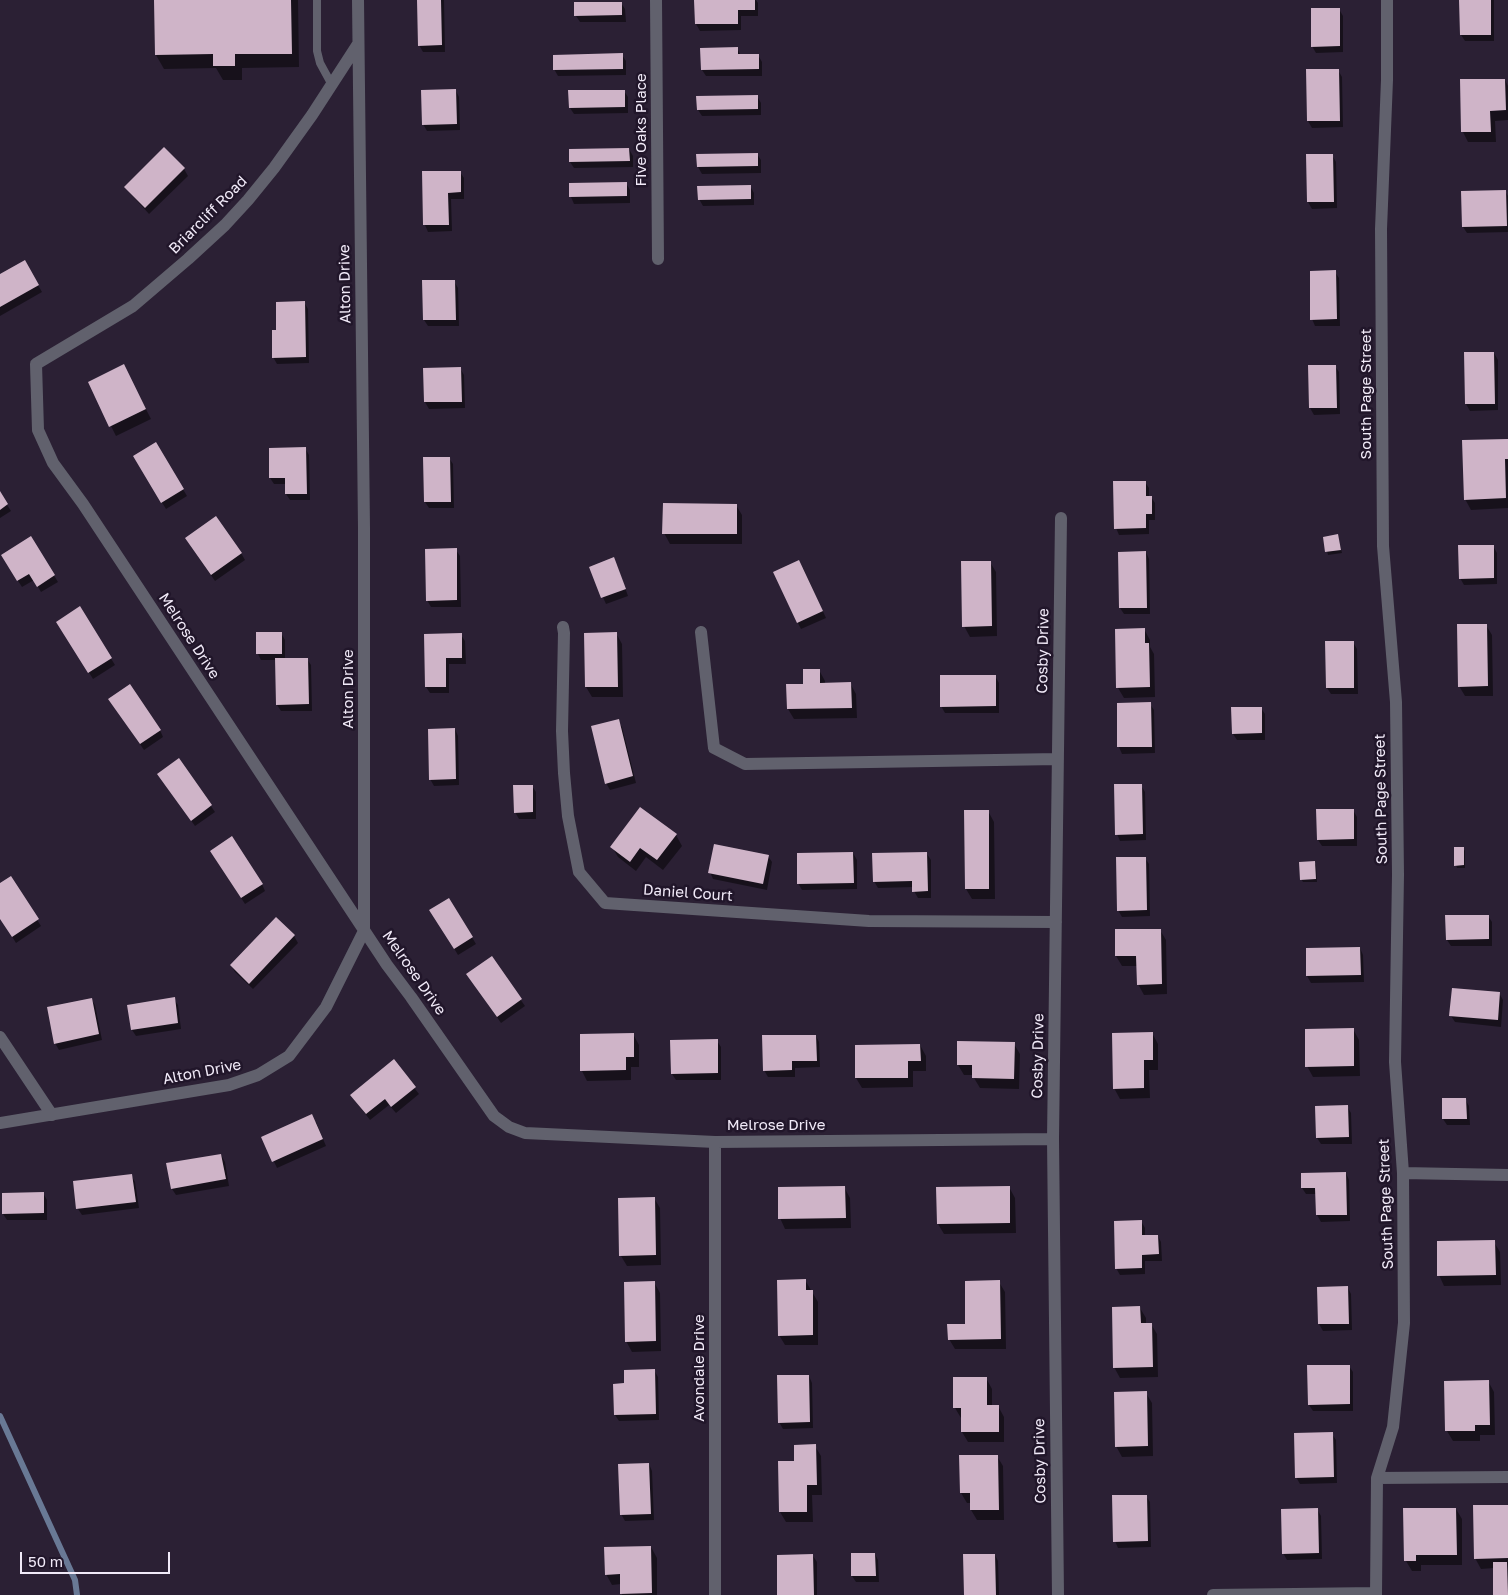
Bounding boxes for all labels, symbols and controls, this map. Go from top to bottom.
street label: Five Oaks Place [632,73,650,187]
street label: Briarcliff Road [165,172,251,258]
street label: Alton Drive [335,244,355,324]
street label: South Page Street [1357,329,1375,459]
street label: Melrose Drive [155,590,223,682]
street label: Cosby Drive [1033,608,1053,694]
street label: Alton Drive [339,649,357,729]
street label: South Page Street [1371,733,1391,865]
street label: Daniel Court [643,881,733,905]
street label: Melrose Drive [378,927,450,1019]
street label: Cosby Drive [1028,1013,1048,1099]
street label: Alton Drive [161,1056,243,1088]
street label: Melrose Drive [727,1116,825,1134]
street label: South Page Street [1375,1138,1397,1270]
street label: Avondale Drive [690,1314,708,1422]
street label: Cosby Drive [1030,1418,1050,1504]
scale bar [22,1542,172,1574]
text: 50 m [28,1552,63,1570]

